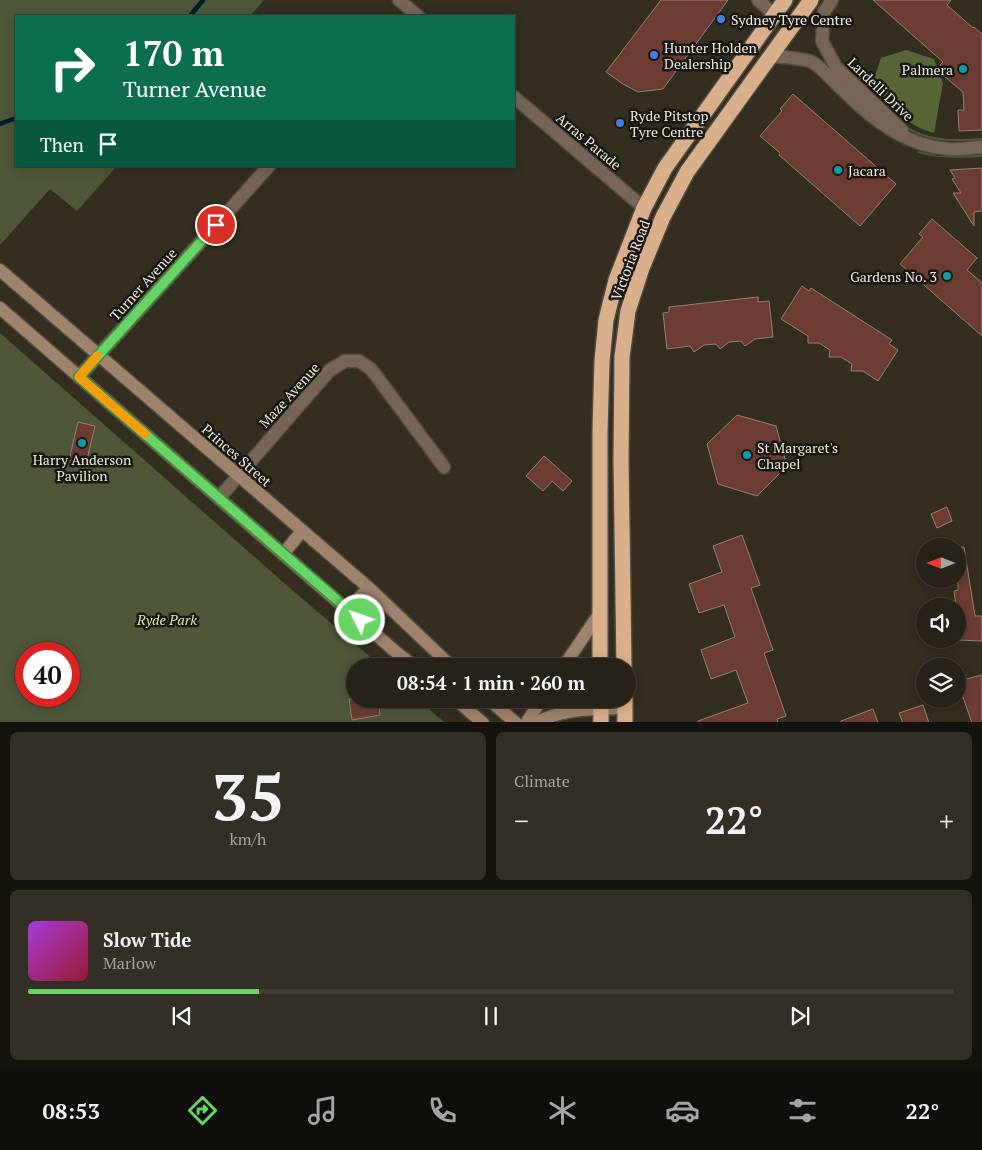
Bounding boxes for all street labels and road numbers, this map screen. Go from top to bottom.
street label: Lardelli Drive [844,53,918,125]
street label: Arras Parade [552,108,626,174]
street label: Victoria Road [606,217,654,303]
street label: Turner Avenue [105,244,181,324]
street label: Maze Avenue [255,358,323,432]
street label: Princes Street [198,419,276,491]

